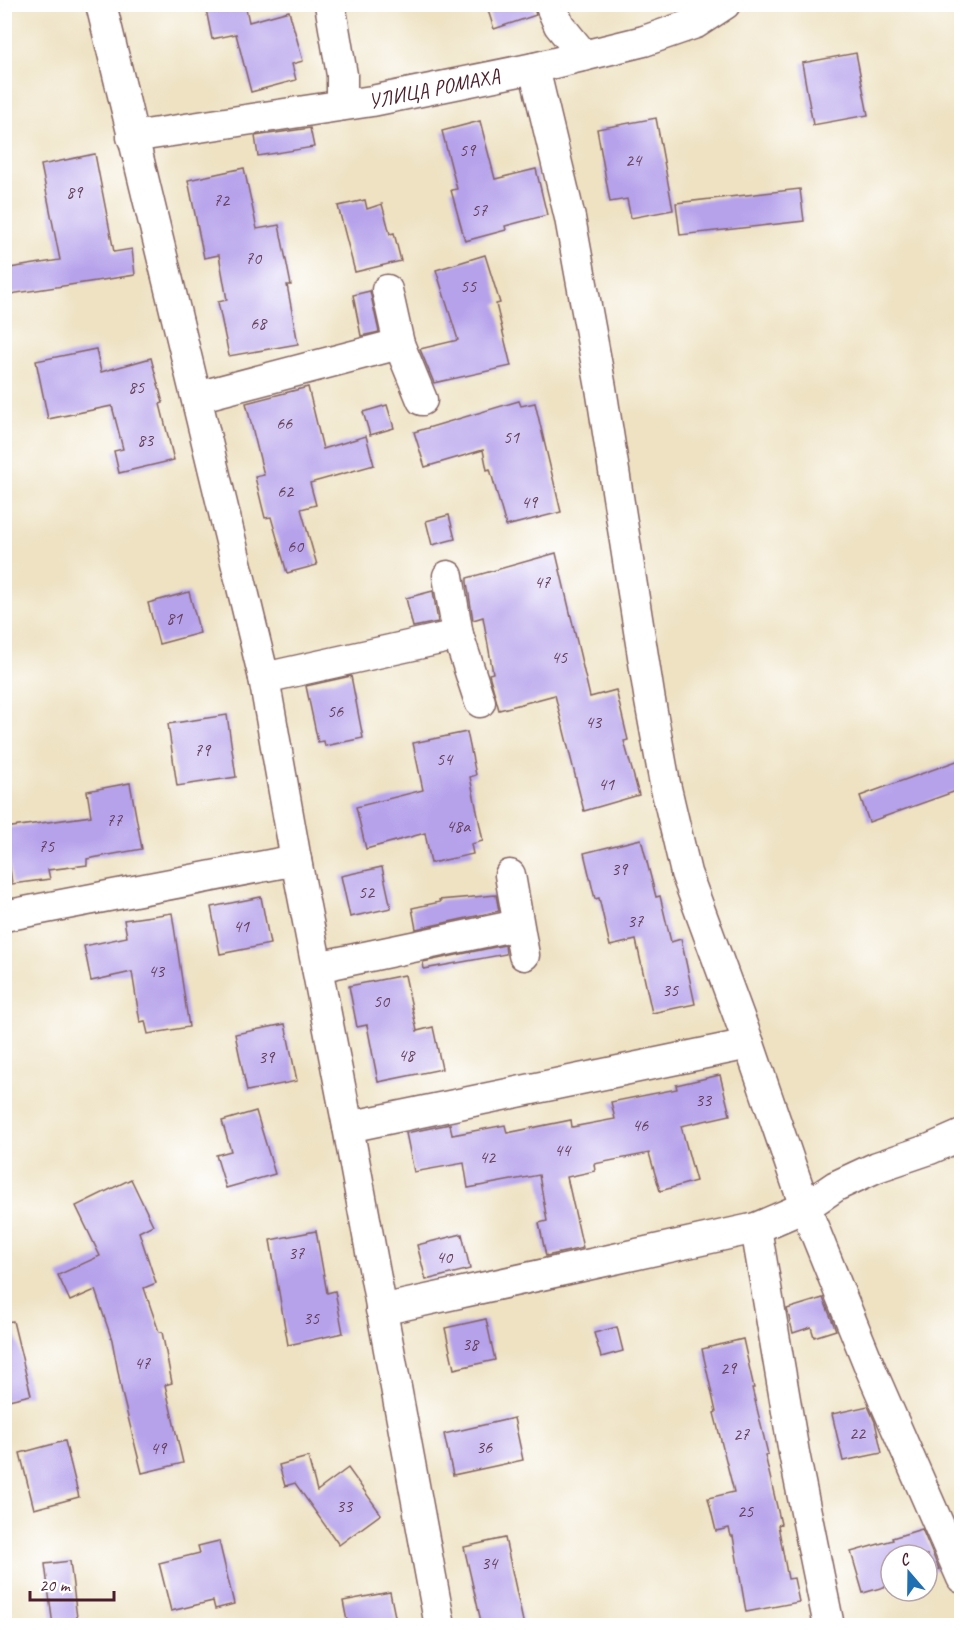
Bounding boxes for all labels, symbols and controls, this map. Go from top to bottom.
street label: УЛИЦА РОМАХА [366,62,502,114]
house number: 59 [459,139,477,161]
house number: 24 [625,149,643,171]
house number: 89 [66,181,84,203]
house number: 72 [213,189,231,211]
house number: 57 [471,199,488,221]
house number: 70 [245,247,263,269]
house number: 55 [460,275,477,297]
house number: 68 [250,312,268,334]
house number: 85 [128,376,145,398]
house number: 66 [276,412,293,434]
house number: 51 [503,426,520,448]
house number: 83 [137,429,155,451]
house number: 62 [277,480,295,502]
house number: 49 [521,491,539,513]
house number: 60 [287,535,305,557]
house number: 47 [534,571,551,593]
house number: 81 [166,607,183,629]
house number: 45 [551,646,568,668]
house number: 56 [327,700,344,722]
house number: 43 [585,711,603,733]
house number: 79 [194,739,212,761]
house number: 54 [436,748,454,770]
house number: 41 [598,773,615,795]
house number: 77 [106,809,123,831]
house number: 48а [446,815,471,837]
house number: 75 [38,835,55,857]
house number: 39 [611,858,629,880]
house number: 52 [358,881,376,903]
house number: 37 [627,910,644,932]
house number: 41 [233,915,250,937]
house number: 43 [148,960,166,982]
house number: 35 [662,979,679,1001]
house number: 50 [373,990,391,1012]
house number: 48 [398,1044,416,1066]
house number: 39 [258,1046,276,1068]
house number: 33 [695,1089,713,1111]
house number: 46 [632,1114,649,1136]
house number: 44 [554,1139,572,1161]
house number: 42 [479,1146,497,1168]
house number: 37 [288,1242,305,1264]
house number: 40 [436,1246,454,1268]
house number: 35 [303,1307,320,1329]
house number: 38 [462,1333,480,1355]
house number: 47 [134,1352,151,1374]
house number: 29 [720,1357,738,1379]
house number: 22 [849,1422,867,1444]
house number: 27 [733,1423,750,1445]
house number: 36 [476,1436,493,1458]
house number: 49 [150,1437,168,1459]
house number: 33 [336,1495,354,1517]
house number: 25 [737,1500,754,1522]
north arrow [879,1543,939,1603]
text: С [897,1548,913,1571]
house number: 34 [481,1552,499,1574]
scale bar [30,1564,114,1602]
text: 20 m [39,1574,72,1596]

